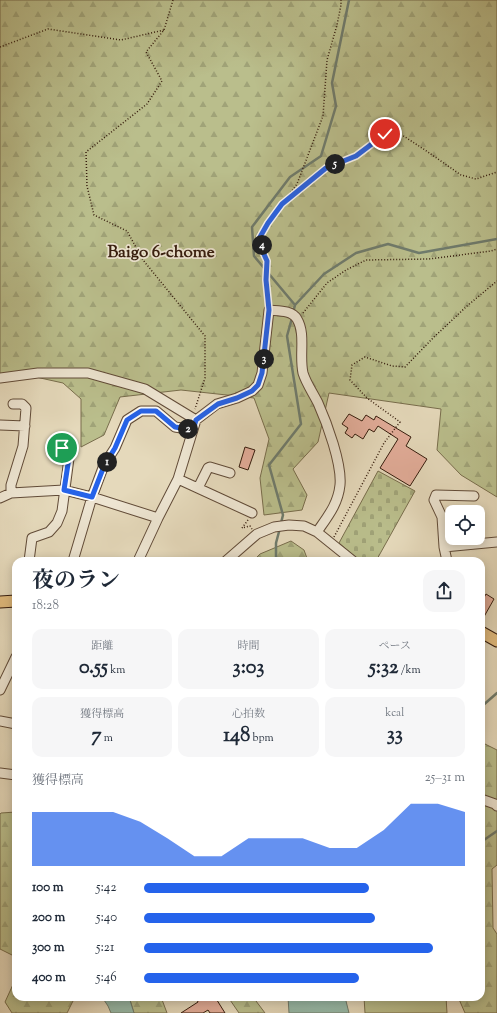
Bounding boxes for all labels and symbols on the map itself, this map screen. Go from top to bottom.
pin [368,117,402,151]
pin: 5 [325,154,345,174]
pin: 4 [252,235,272,255]
district label: Baigo 6-chome [107,241,215,265]
pin: 3 [254,349,274,369]
pin: 2 [178,419,198,439]
pin [45,431,79,465]
pin: 1 [97,452,117,472]

